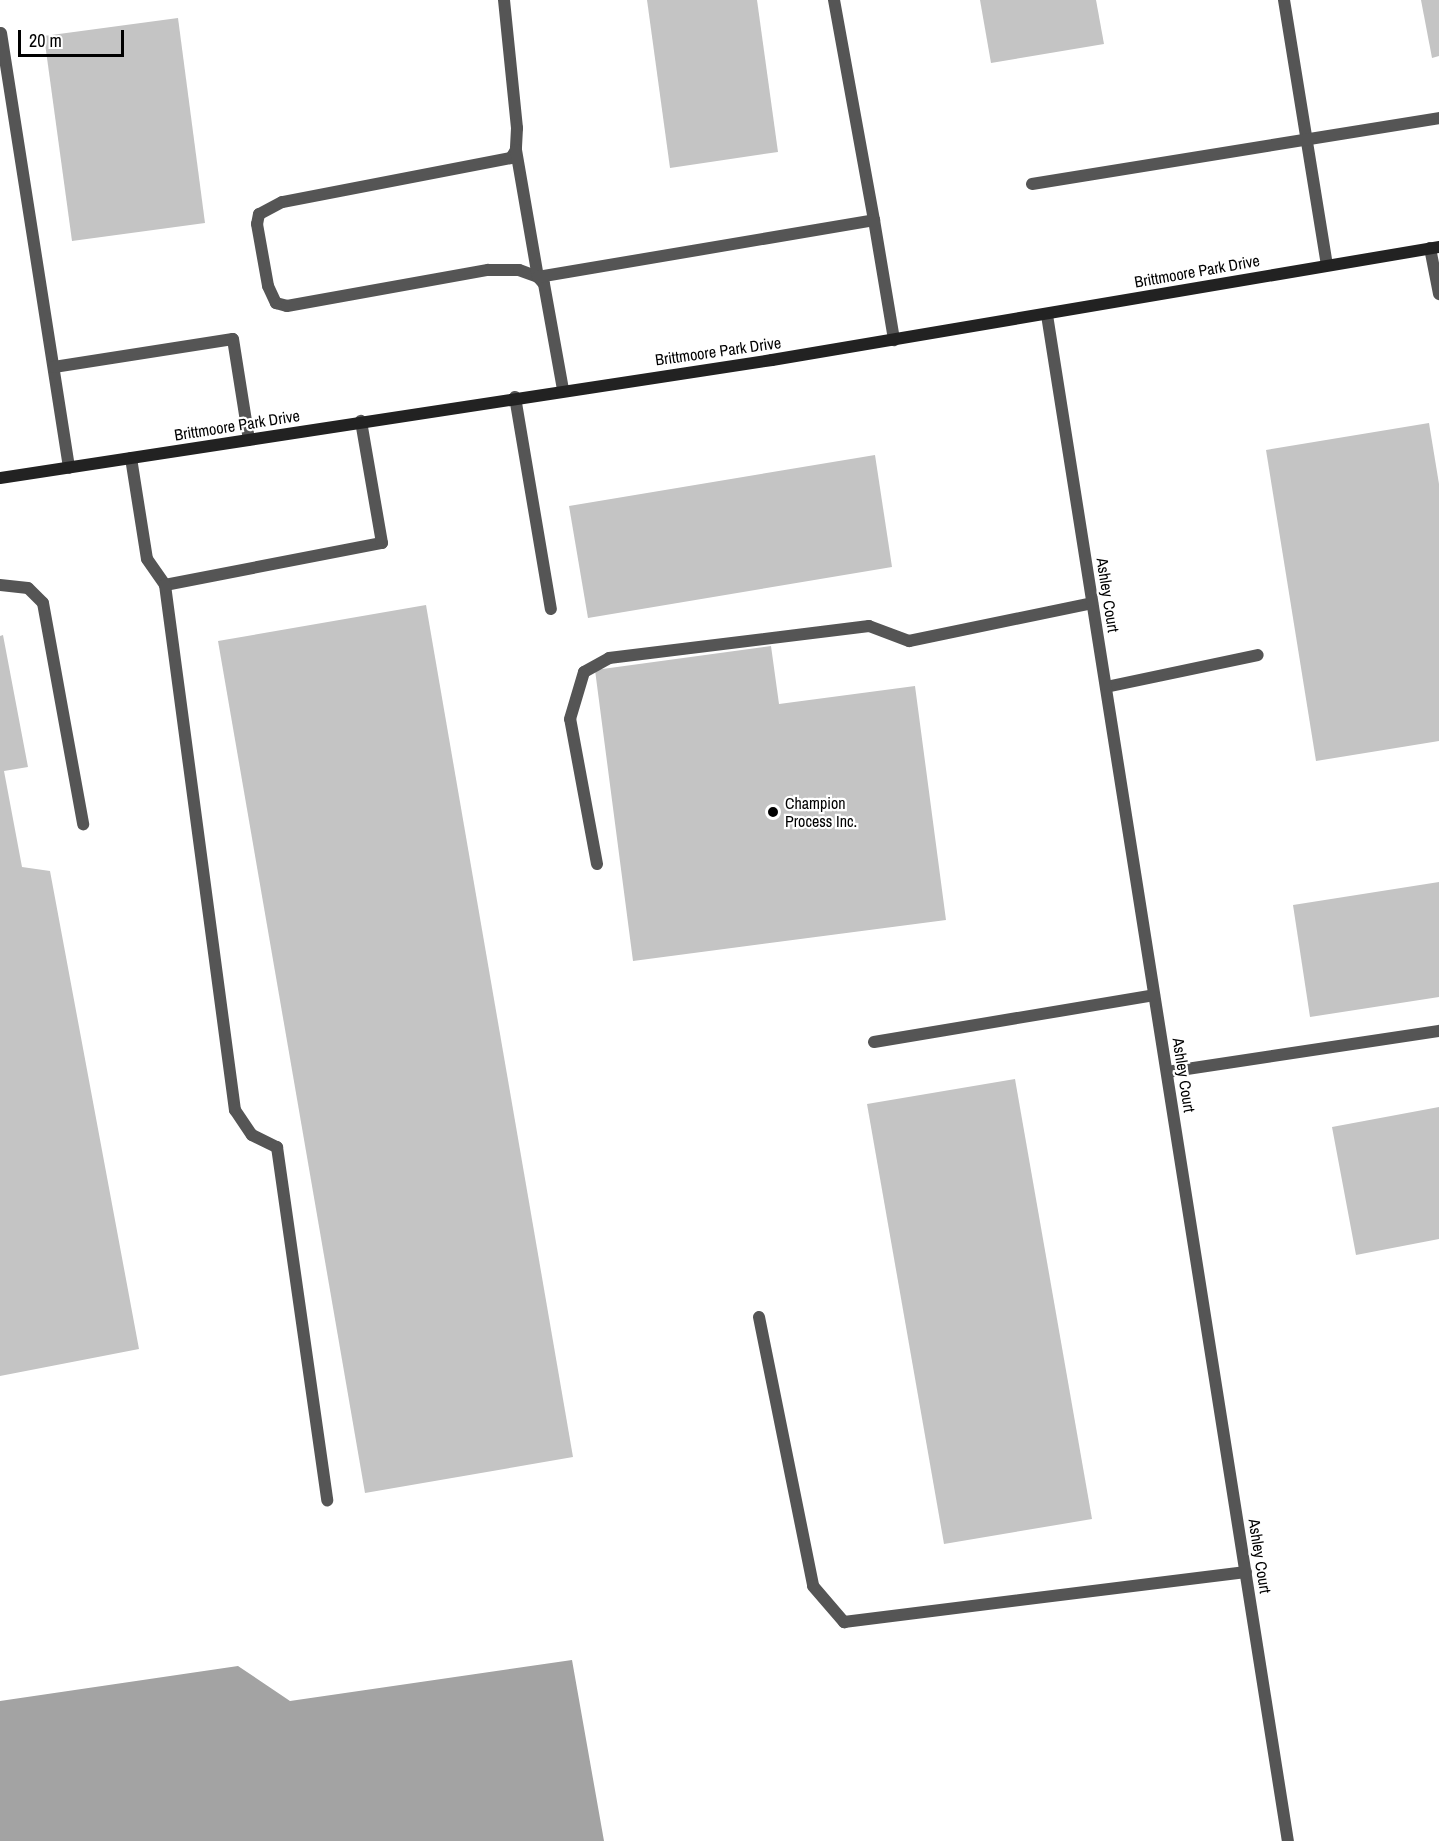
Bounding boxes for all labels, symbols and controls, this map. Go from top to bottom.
scale bar [21,18,128,56]
text: 20 m [29,28,62,53]
street label: Brittmoore Park Drive [1133,251,1261,291]
street label: Brittmoore Park Drive [654,333,782,369]
street label: Brittmoore Park Drive [173,406,301,444]
street label: Ashley Court [1093,556,1123,634]
place label: Champion Process Inc. [785,793,857,831]
marker: Champion Process Inc. [766,805,780,819]
street label: Ashley Court [1169,1036,1199,1114]
street label: Ashley Court [1245,1517,1275,1595]

